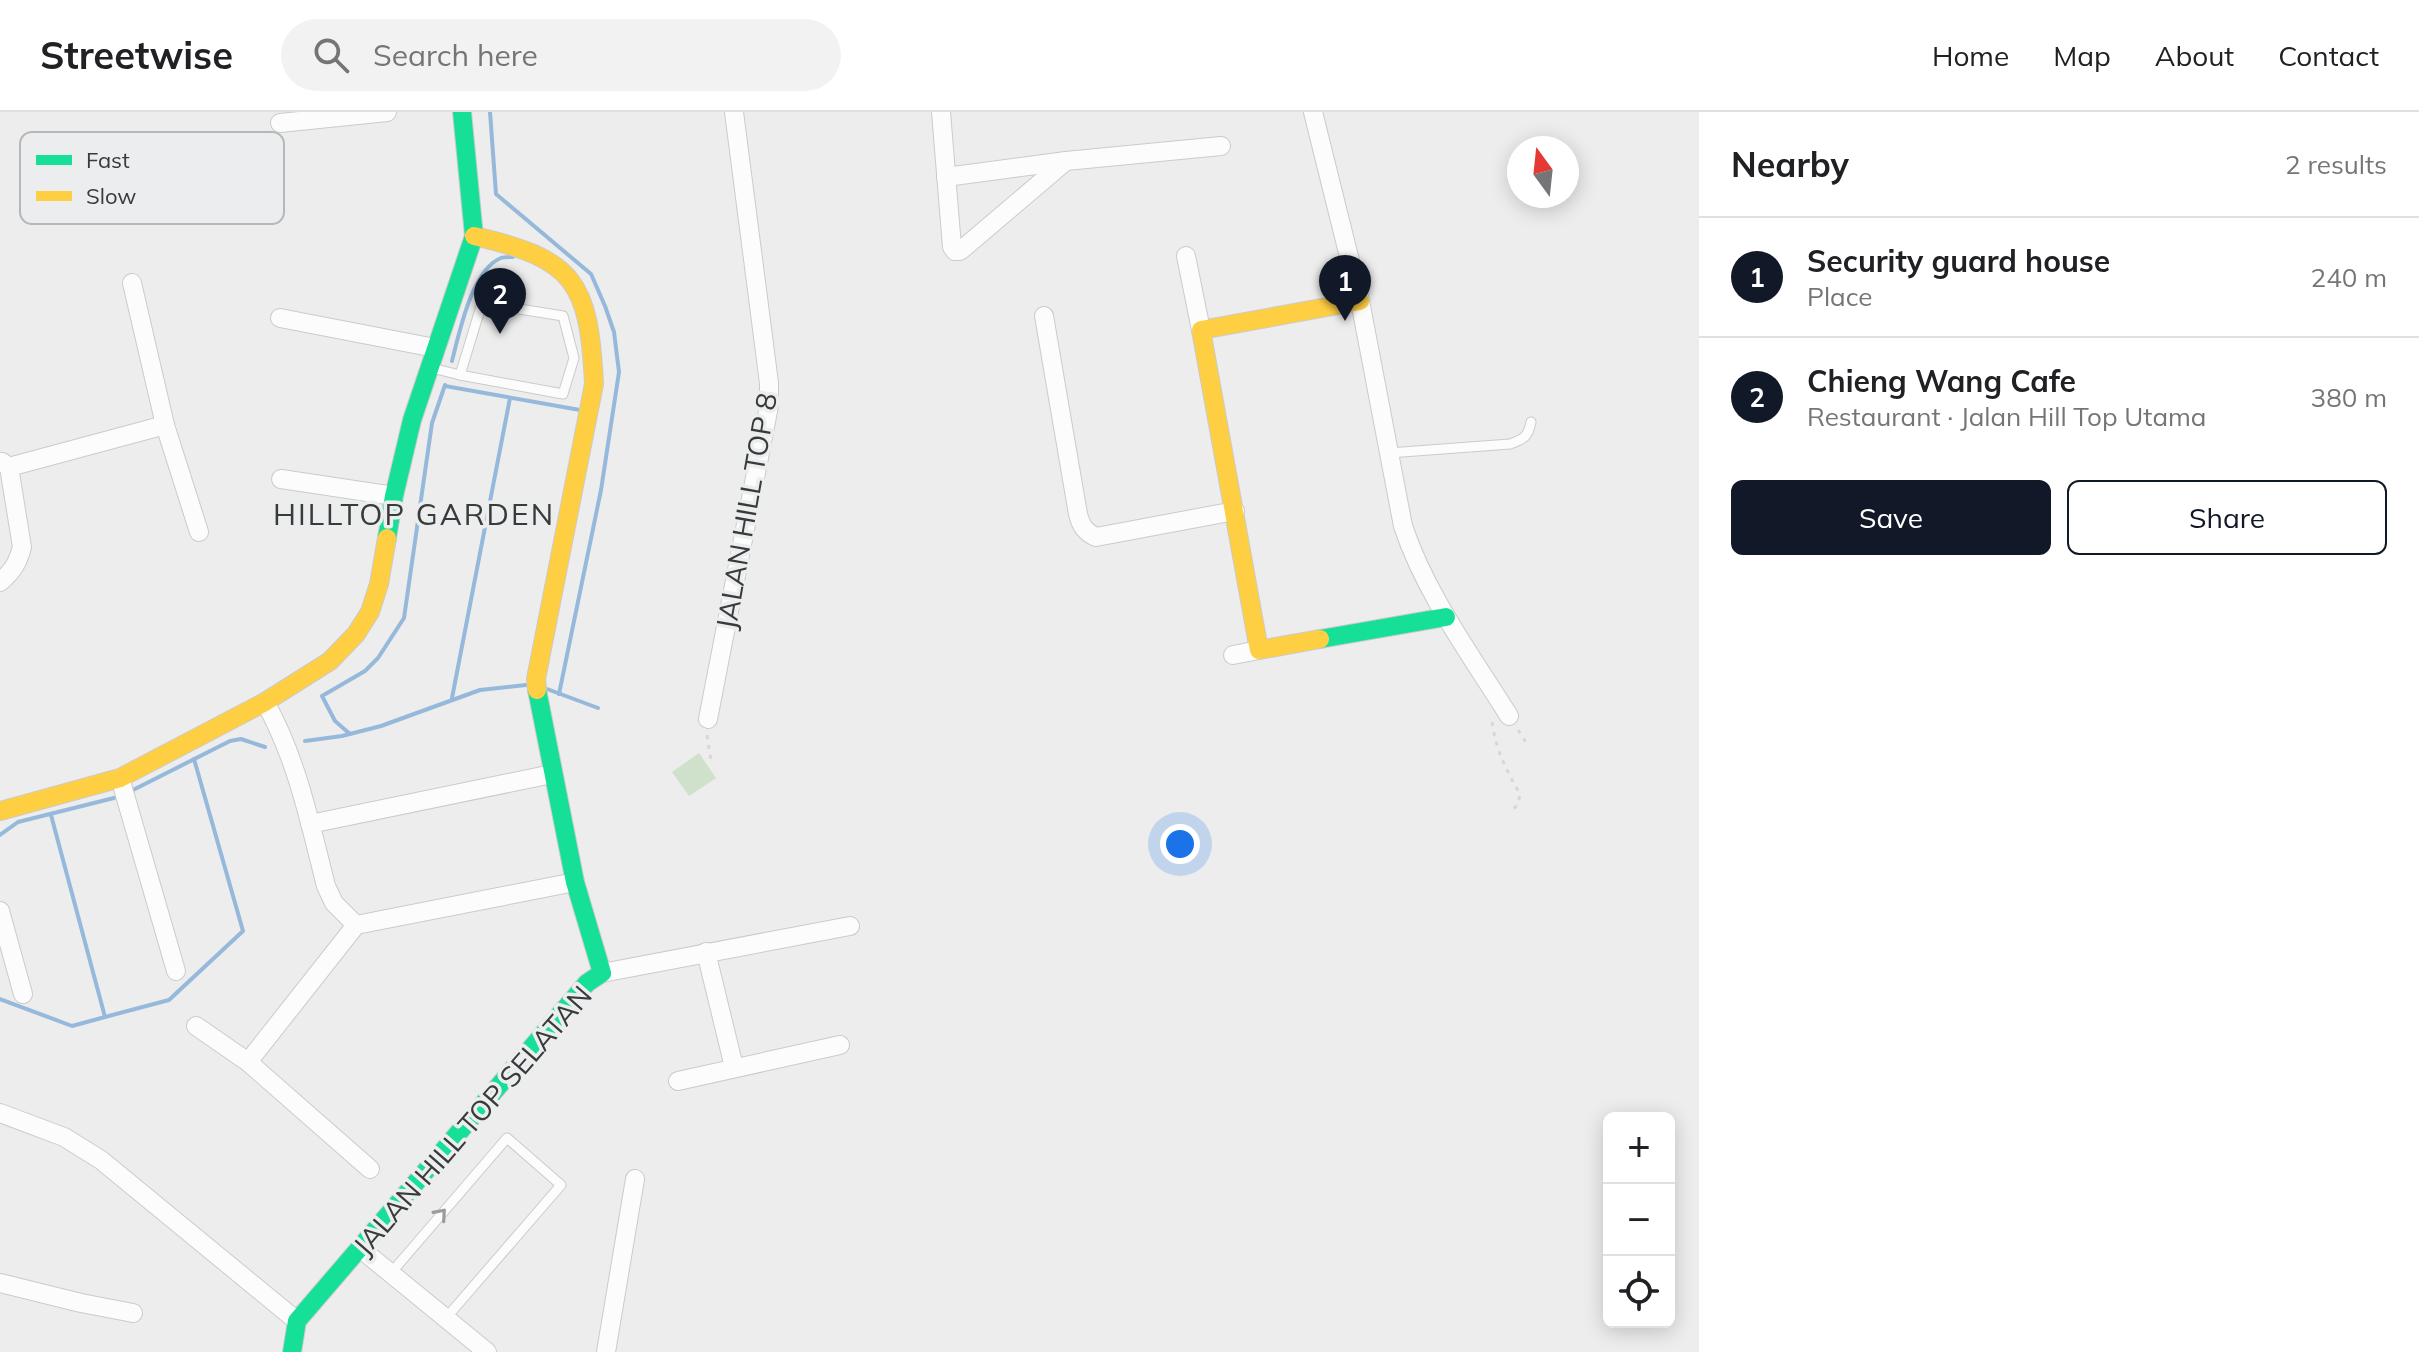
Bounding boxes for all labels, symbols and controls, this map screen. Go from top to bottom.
search box [281,19,841,91]
text: Streetwise [40,31,233,79]
icon: search [309,33,353,77]
text: Search here [373,36,538,74]
text: Home [1932,38,2009,73]
text: Map [2053,38,2111,73]
text: About [2155,38,2234,73]
text: Contact [2278,38,2379,73]
legend [20,132,284,224]
north arrow [1507,136,1579,208]
text: Nearby [1731,143,1849,186]
text: Fast [86,146,130,174]
text: 2 results [2285,148,2387,181]
text: Slow [86,182,136,210]
text: Security guard house [1807,242,2110,280]
pin: 1 [1319,255,1371,321]
text: 1 [1749,261,1765,294]
text: 240 m [2311,261,2387,294]
pin: 2 [474,268,526,334]
text: Place [1807,280,1872,313]
text: Chieng Wang Cafe [1807,362,2076,400]
text: 2 [1749,381,1765,414]
text: 380 m [2311,381,2387,414]
street label: JALAN HILL TOP 8 [708,390,784,632]
text: Restaurant · Jalan Hill Top Utama [1807,400,2206,433]
button: Save [1731,480,2051,555]
button: Share [2067,480,2387,555]
district label: HILLTOP GARDEN [273,495,555,533]
your location [1160,824,1200,864]
street label: JALAN HILL TOP SELATAN [345,978,599,1262]
map controls [1603,1112,1675,1328]
button: + [1603,1112,1675,1184]
button: − [1603,1184,1675,1256]
one-way arrow [432,1209,446,1224]
button: locate [1603,1256,1675,1328]

